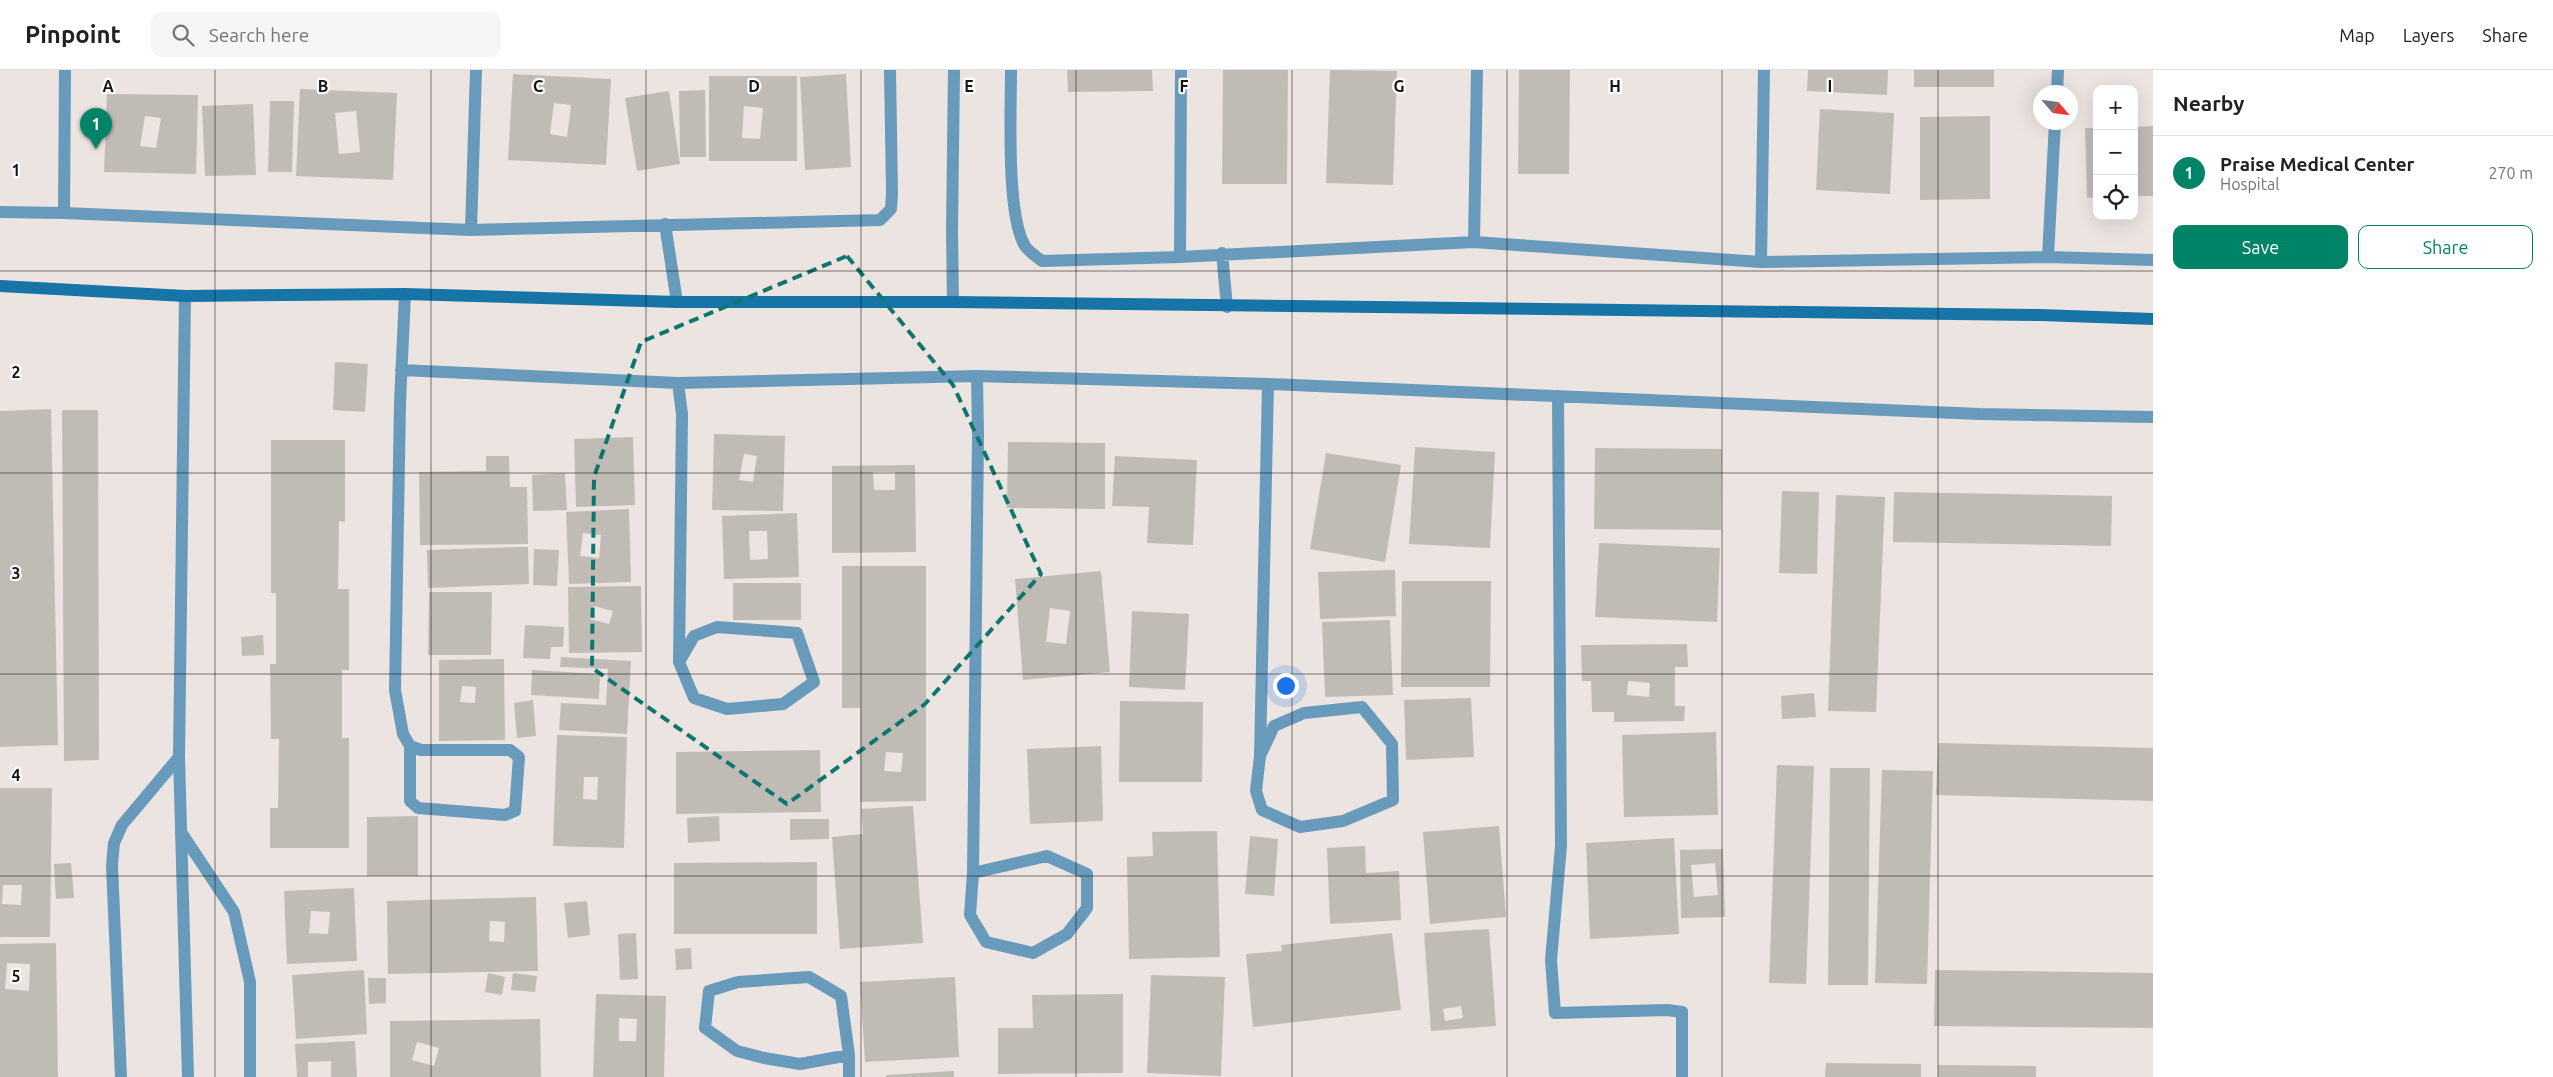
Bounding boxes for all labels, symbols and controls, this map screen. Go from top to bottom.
search box [151,12,501,57]
text: Pinpoint [25,21,121,48]
icon: search [169,21,197,49]
text: Search here [209,24,309,46]
text: Map [2339,25,2375,45]
text: Layers [2403,25,2454,45]
text: Share [2482,25,2528,45]
text: A [102,77,114,95]
text: B [318,77,328,95]
text: C [533,77,543,95]
text: D [748,77,760,95]
text: E [964,77,974,95]
text: F [1180,77,1189,95]
text: G [1393,77,1405,95]
text: H [1609,77,1621,95]
text: I [1828,77,1832,95]
north arrow [2033,85,2078,130]
map controls [2093,85,2138,220]
button: + [2093,85,2138,130]
text: Nearby [2173,91,2244,115]
pin: 1 [80,108,112,149]
button: − [2093,130,2138,175]
text: Praise Medical Center [2220,153,2414,175]
text: 1 [11,161,21,179]
text: 1 [2184,164,2194,182]
text: 270 m [2488,164,2533,182]
button: locate [2093,175,2138,220]
text: Hospital [2220,175,2279,193]
button: Save [2173,225,2348,269]
button: Share [2358,225,2533,269]
text: 2 [11,363,21,381]
text: 3 [11,564,21,582]
your location [1273,673,1299,699]
text: 4 [11,766,21,784]
text: 5 [11,967,21,985]

